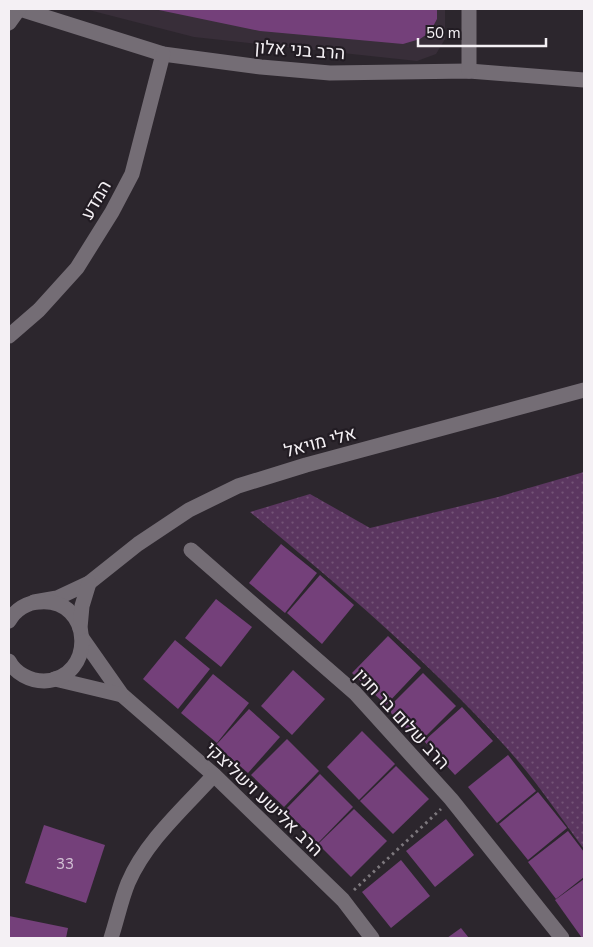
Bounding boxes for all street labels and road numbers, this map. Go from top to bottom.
street label: הרב בני אלון [254,35,346,65]
street label: המדע [75,176,117,224]
street label: אלי מויאל [281,421,359,463]
street label: הרב שלום בר חנין [349,663,455,775]
street label: הרב אלישע וישליצקי [200,736,328,862]

